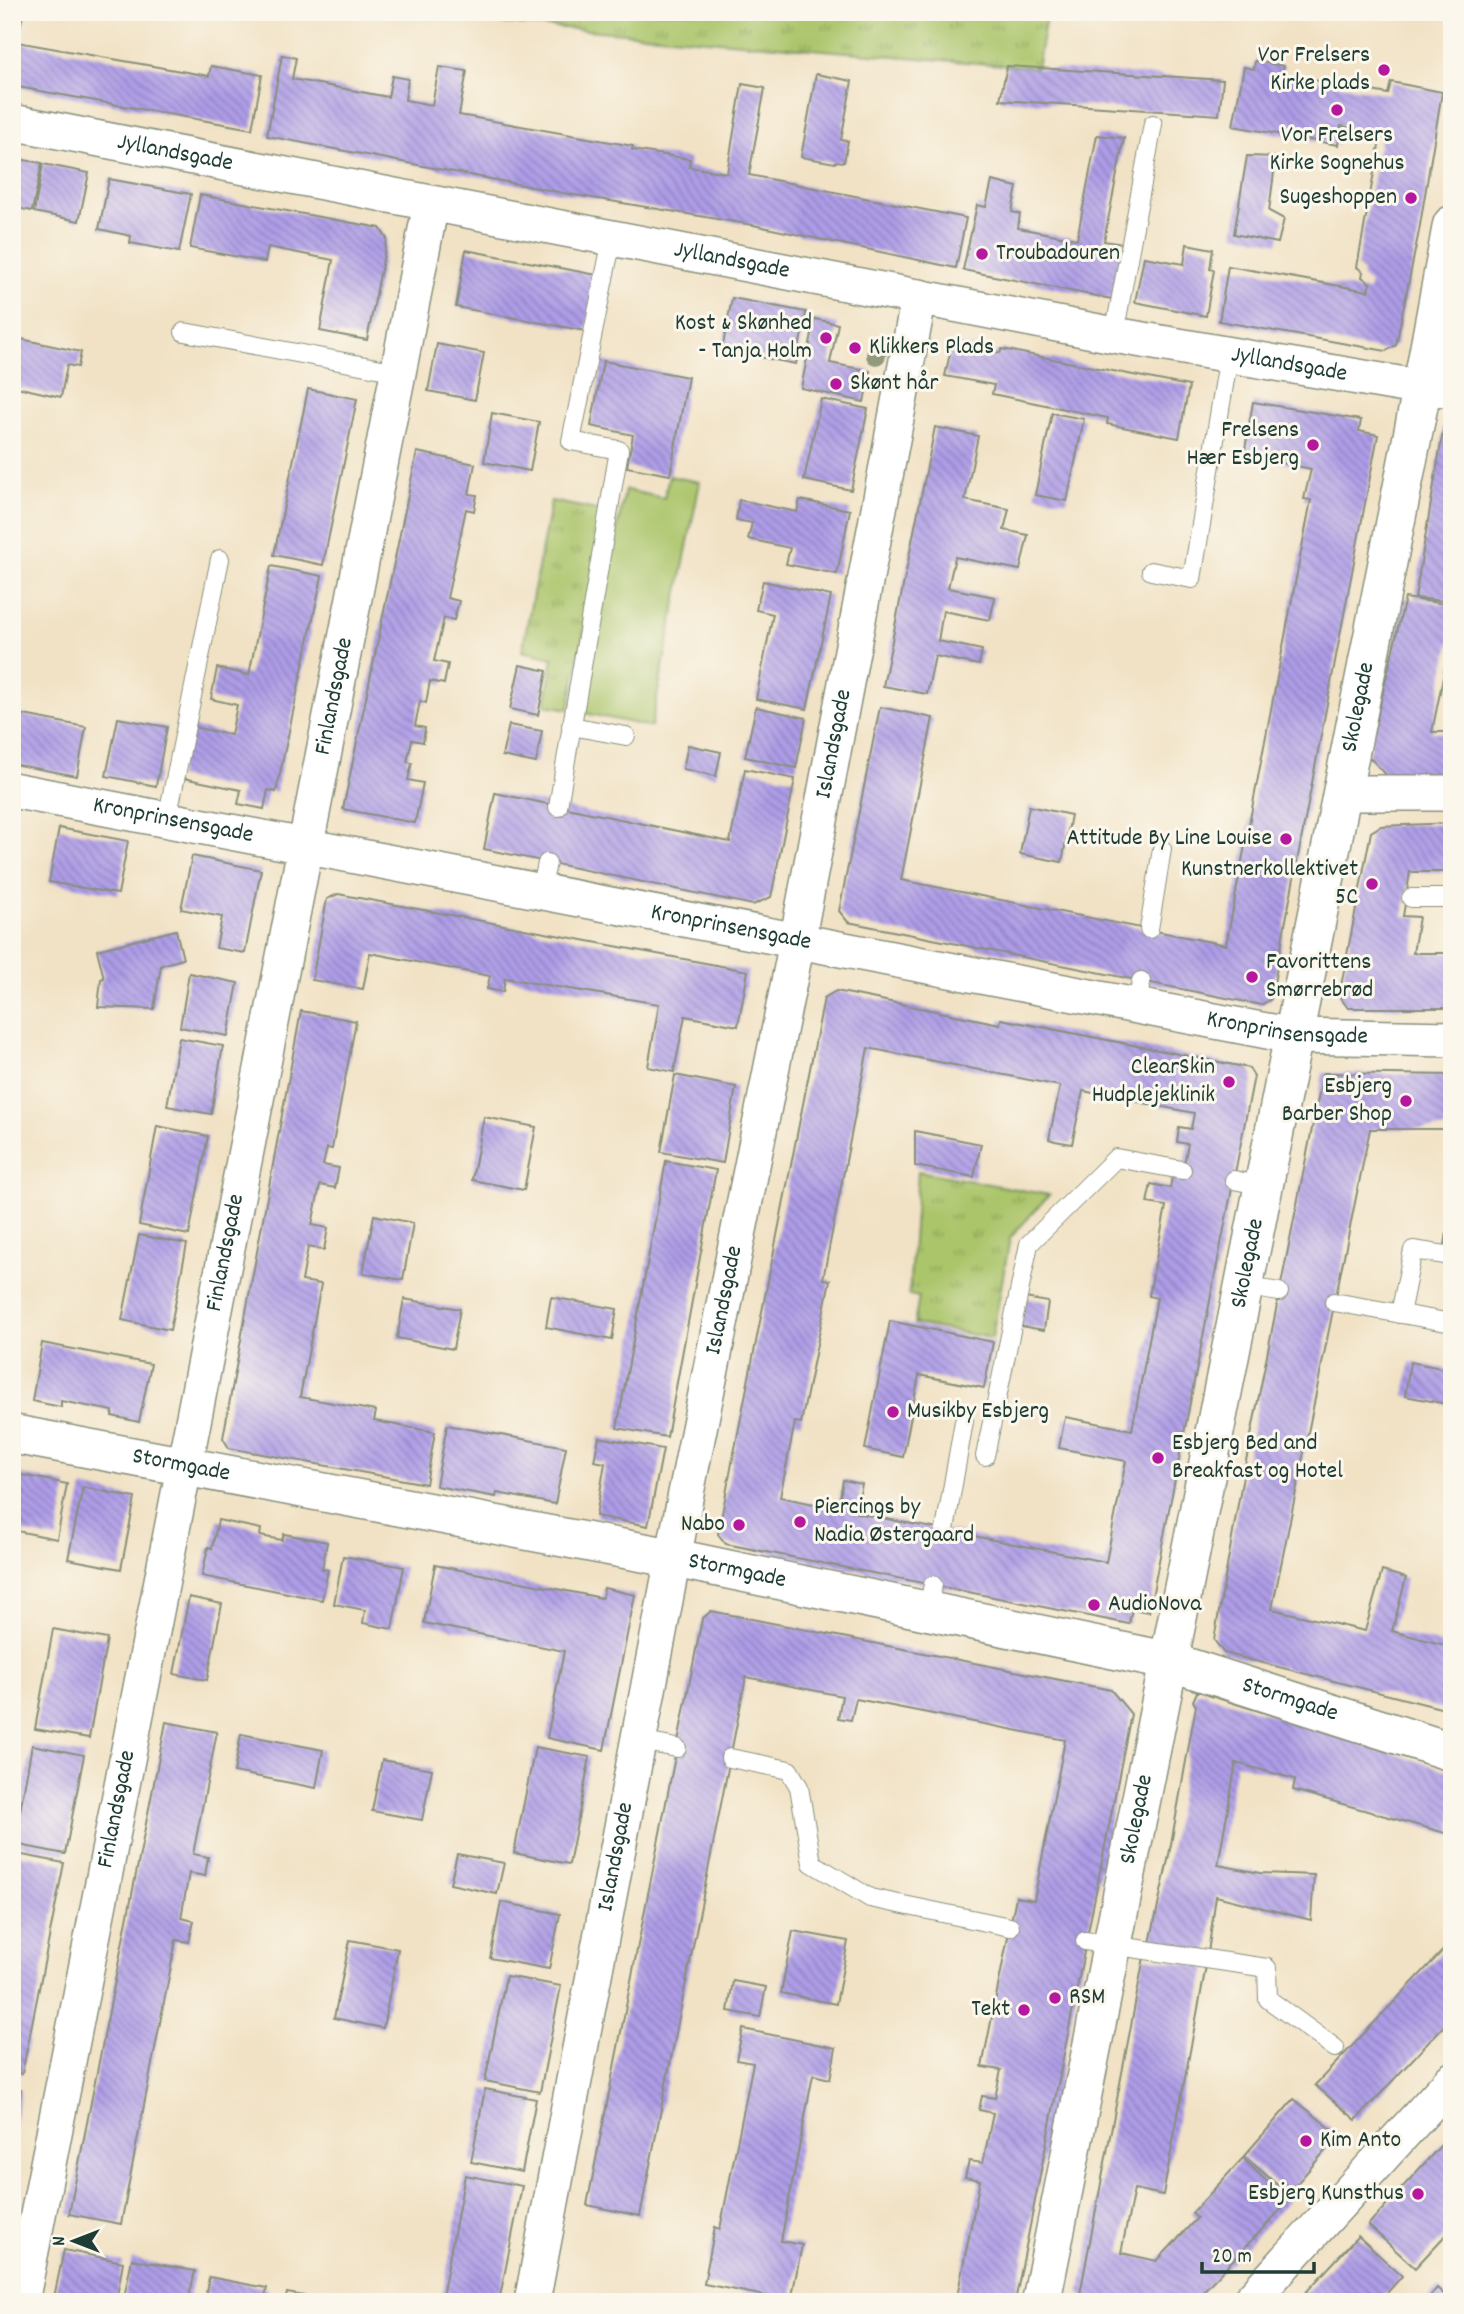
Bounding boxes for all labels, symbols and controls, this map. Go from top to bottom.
place label: Vor Frelsers Kirke plads [1258,39,1370,101]
marker: Vor Frelsers Kirke plads [1376,62,1392,78]
marker: Vor Frelsers Kirke Sognehus [1329,102,1345,118]
place label: Vor Frelsers Kirke Sognehus [1269,119,1405,181]
street label: Jyllandsgade [114,126,236,181]
place label: Sugeshoppen [1279,181,1397,215]
marker: Sugeshoppen [1403,190,1419,206]
street label: Jyllandsgade [671,233,792,289]
place label: Troubadouren [996,237,1120,271]
marker: Troubadouren [974,246,990,262]
place label: Kost & Skønhed - Tanja Holm [675,307,812,369]
marker: Kost & Skønhed - Tanja Holm [818,330,834,346]
place label: Klikkers Plads [869,331,994,365]
street label: Jyllandsgade [1228,338,1350,392]
marker: Klikkers Plads [847,340,863,356]
place label: Skønt hår [850,367,939,401]
marker: Skønt hår [828,376,844,392]
place label: Frelsens Hær Esbjerg [1187,414,1299,476]
marker: Frelsens Hær Esbjerg [1305,437,1321,453]
street label: Finlandsgade [307,635,363,758]
street label: Skolegade [1333,659,1384,755]
street label: Islandsgade [807,687,861,802]
street label: Kronprinsensgade [90,789,256,853]
place label: Attitude By Line Louise [1066,822,1272,856]
marker: Attitude By Line Louise [1278,831,1294,847]
place label: Kunstnerkollektivet 5C [1181,853,1358,915]
marker: Kunstnerkollektivet 5C [1364,876,1380,892]
street label: Kronprinsensgade [648,896,814,960]
place label: Favorittens Smørrebrød [1266,946,1373,1008]
marker: Favorittens Smørrebrød [1244,969,1260,985]
street label: Kronprinsensgade [1204,1003,1368,1054]
place label: ClearSkin Hudplejeklinik [1092,1051,1215,1113]
place label: Esbjerg Barber Shop [1282,1070,1392,1132]
marker: ClearSkin Hudplejeklinik [1221,1074,1237,1090]
marker: Esbjerg Barber Shop [1398,1093,1414,1109]
street label: Finlandsgade [198,1191,254,1315]
street label: Skolegade [1223,1216,1274,1311]
street label: Islandsgade [697,1243,752,1358]
place label: Musikby Esbjerg [907,1395,1049,1429]
marker: Musikby Esbjerg [885,1404,901,1420]
place label: Esbjerg Bed and Breakfast og Hotel [1172,1427,1343,1489]
street label: Stormgade [129,1440,233,1492]
marker: Esbjerg Bed and Breakfast og Hotel [1150,1450,1166,1466]
place label: Piercings by Nadia Østergaard [814,1491,974,1553]
place label: Nabo [681,1508,725,1542]
marker: Piercings by Nadia Østergaard [792,1514,808,1530]
marker: Nabo [731,1517,747,1533]
street label: Stormgade [685,1545,789,1598]
place label: AudioNova [1108,1588,1202,1622]
marker: AudioNova [1086,1597,1102,1613]
street label: Stormgade [1237,1669,1342,1731]
street label: Finlandsgade [89,1748,145,1871]
street label: Skolegade [1112,1772,1163,1867]
street label: Islandsgade [589,1799,643,1914]
place label: RSM [1069,1981,1105,2015]
marker: RSM [1047,1990,1063,2006]
place label: Tekt [971,1993,1010,2027]
marker: Tekt [1016,2002,1032,2018]
place label: Kim Anto [1320,2124,1401,2158]
marker: Kim Anto [1298,2133,1314,2149]
place label: Esbjerg Kunsthus [1248,2177,1404,2211]
marker: Esbjerg Kunsthus [1410,2186,1426,2202]
north arrow [38,2206,108,2276]
scale bar [1202,2230,1314,2274]
text: N [47,2236,74,2246]
text: 20 m [1212,2243,1252,2273]

